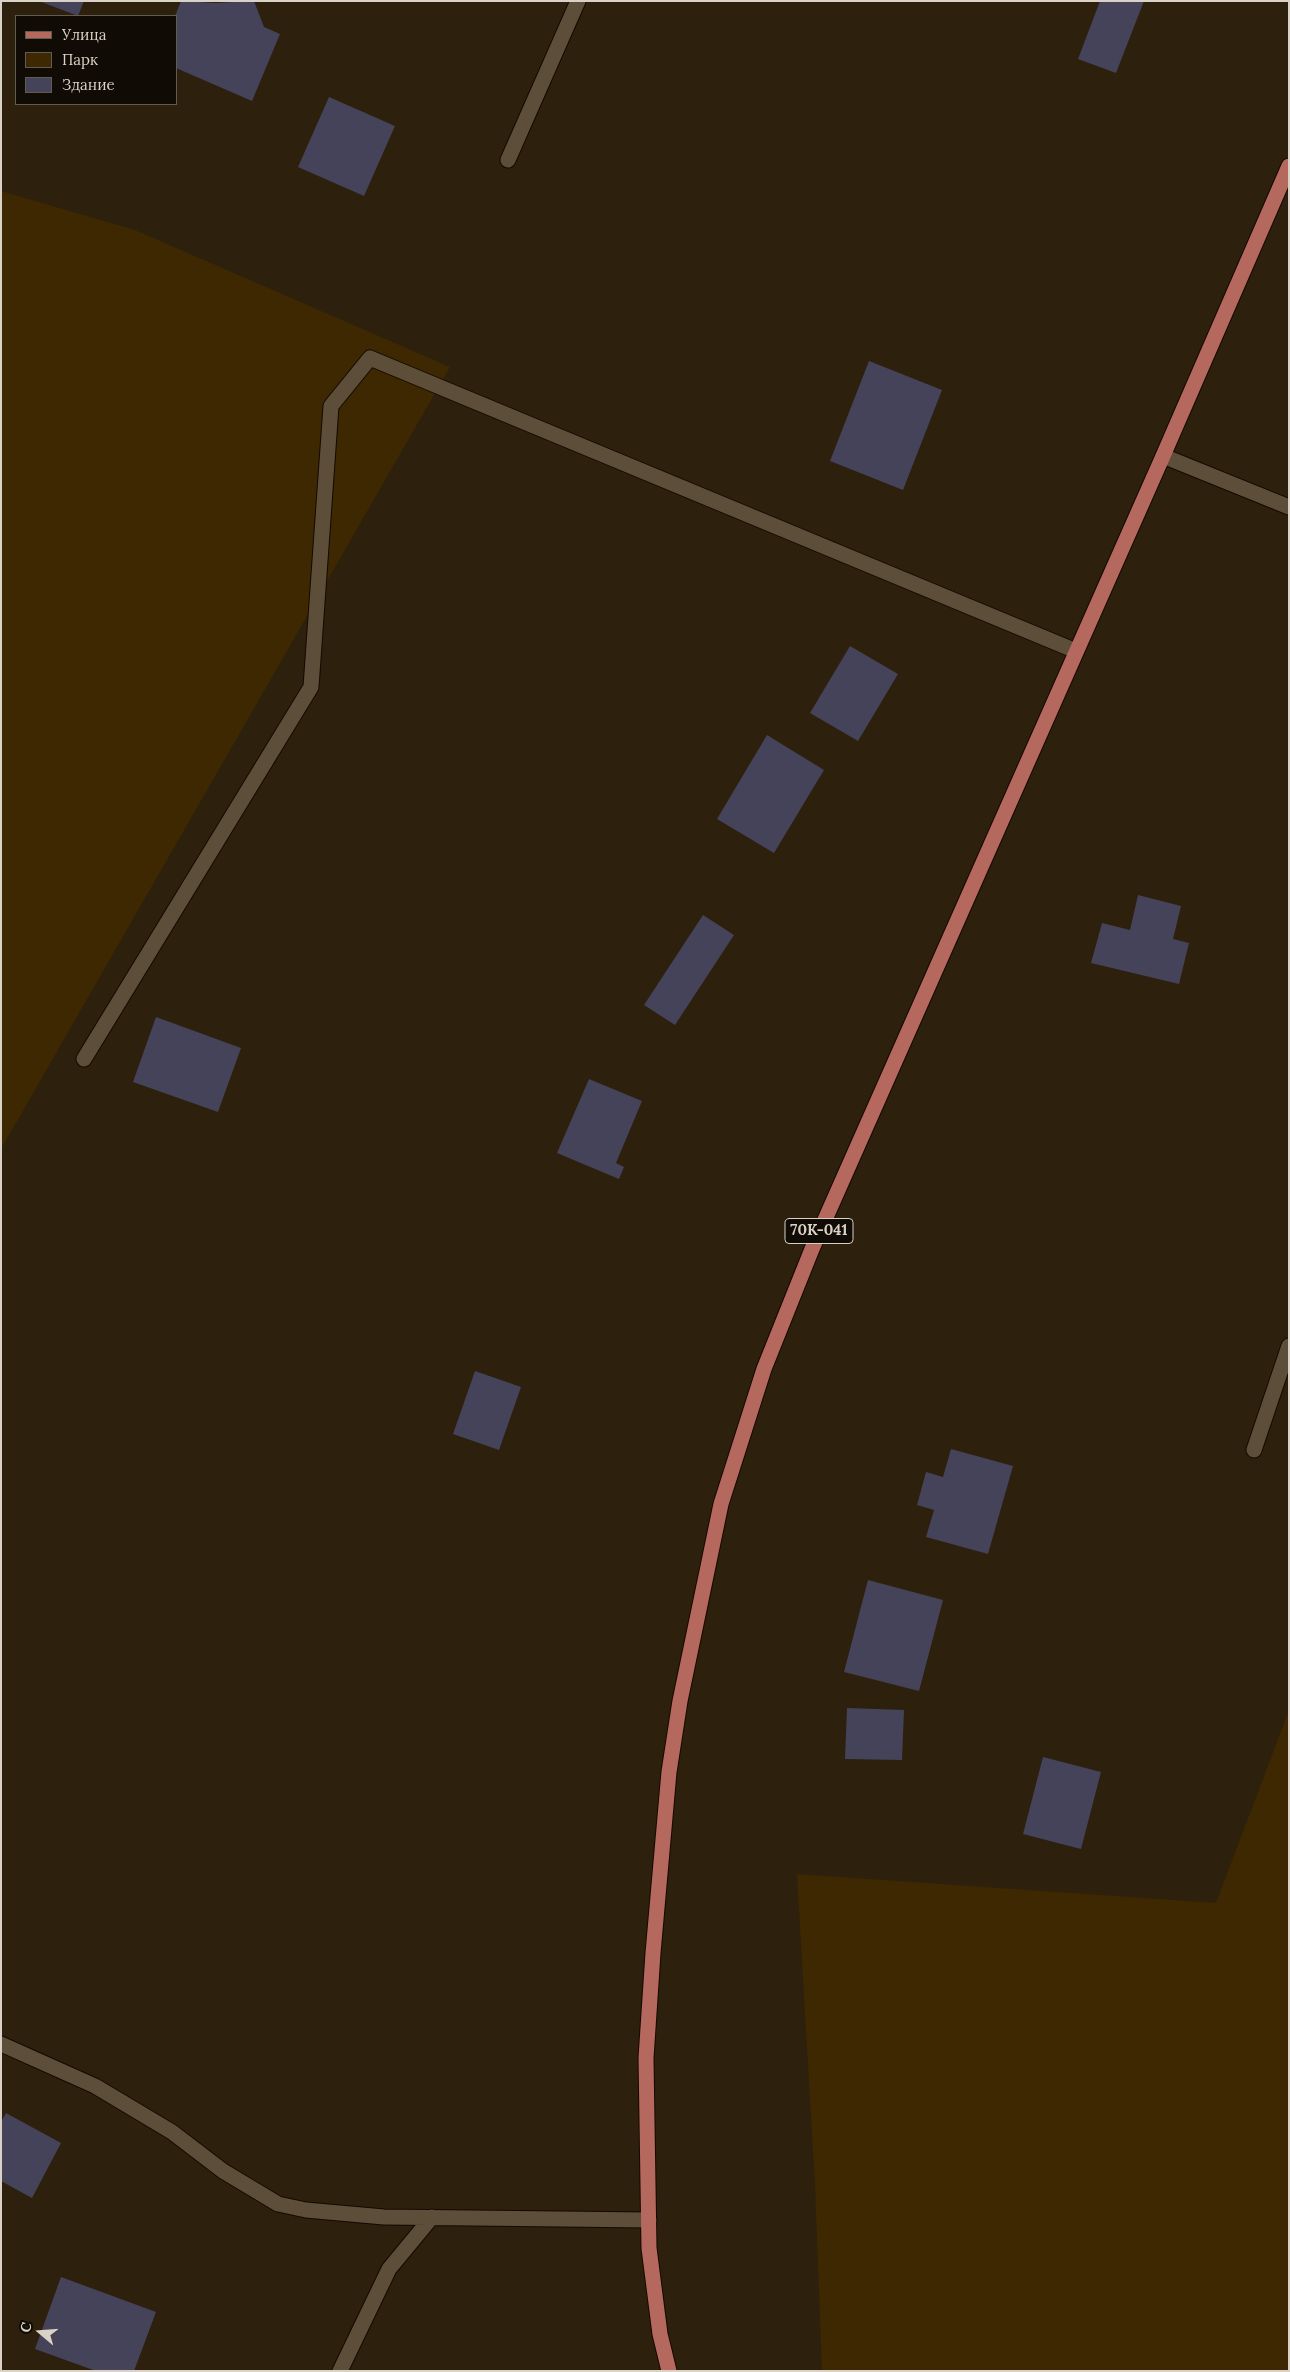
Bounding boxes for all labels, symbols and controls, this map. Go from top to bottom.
legend [15,15,178,105]
text: Улица [62,25,106,44]
text: Парк [62,50,98,69]
text: Здание [62,75,115,94]
road number: 70К-041 [785,1218,853,1244]
north arrow [15,2307,65,2357]
text: С [16,2320,36,2335]

